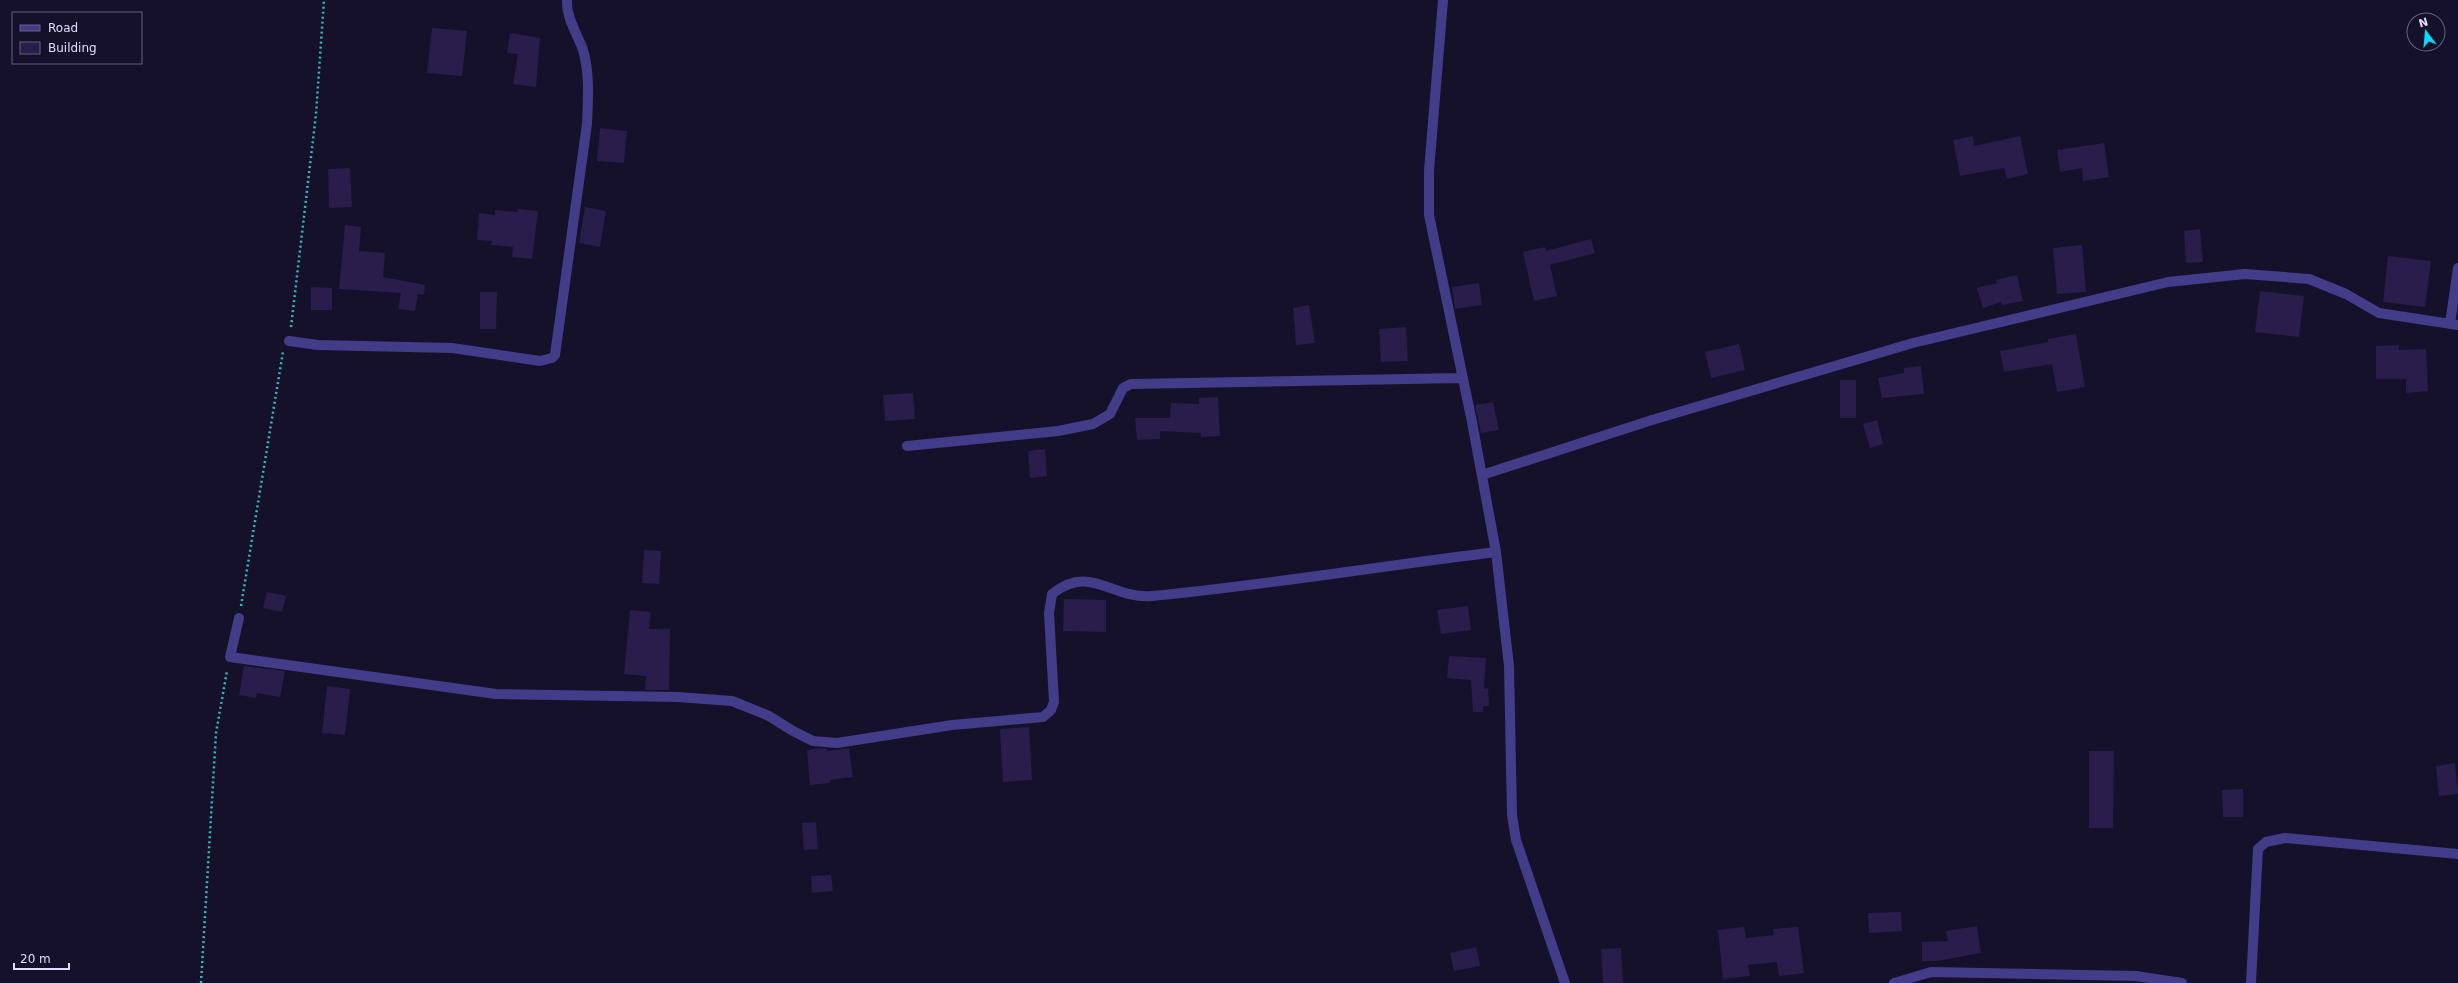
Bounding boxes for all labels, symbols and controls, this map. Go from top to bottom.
legend [12,12,142,64]
north arrow [2406,12,2446,52]
text: N [2417,15,2430,30]
text: Road [48,21,78,35]
text: Building [48,41,97,55]
scale bar [14,945,69,971]
text: 20 m [20,952,51,966]

